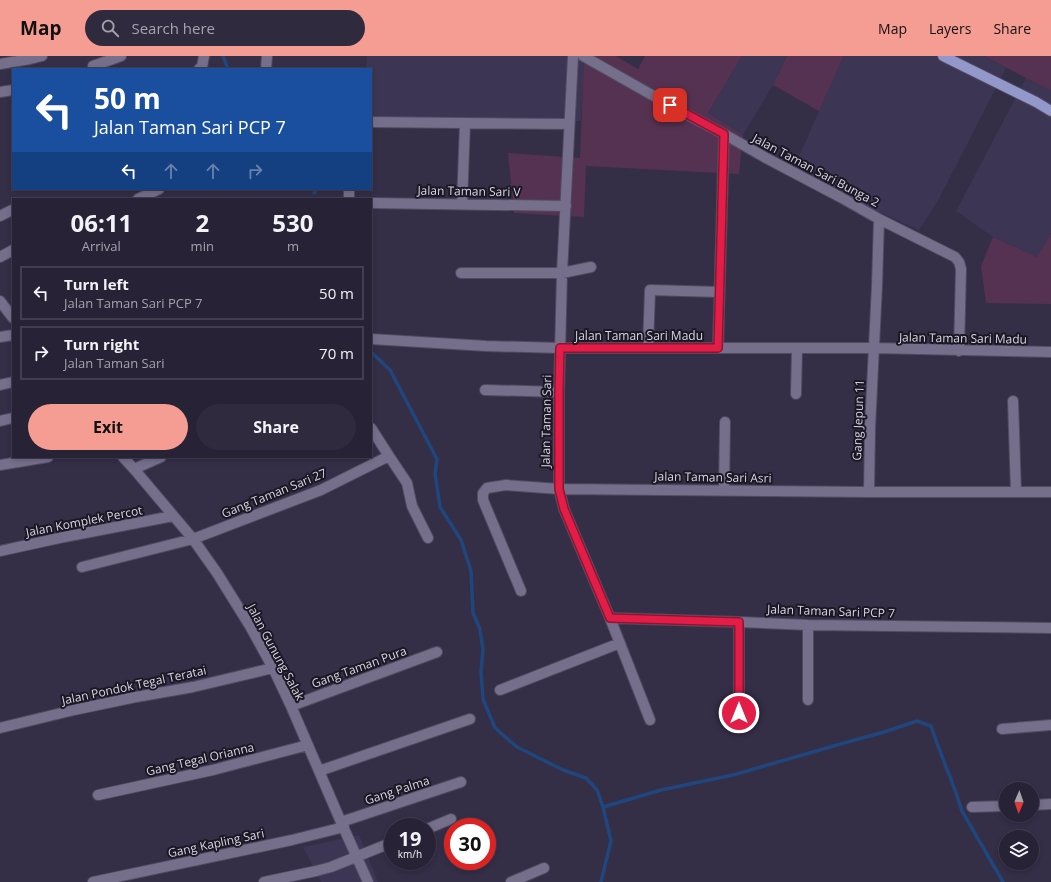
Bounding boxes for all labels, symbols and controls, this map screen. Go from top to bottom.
search box [85,10,365,46]
text: Map [20,15,61,41]
icon: search [99,17,121,39]
text: Search here [131,18,215,38]
text: Map [878,19,907,38]
text: Layers [929,19,971,38]
text: Share [993,19,1031,38]
text: 50 m [94,79,161,117]
icon: left [28,84,80,136]
pin [653,88,687,122]
icon: arrive [659,94,681,116]
text: Jalan Taman Sari PCP 7 [94,115,286,139]
street label: Jalan Taman Sari Bunga 2 [749,129,883,211]
icon: left [118,160,140,182]
icon: ahead [160,160,182,182]
icon: ahead [202,160,224,182]
icon: right [244,160,266,182]
street label: Jalan Taman Sari V [416,182,522,200]
text: 06:11 [70,206,132,239]
text: 2 [195,206,209,239]
text: 530 [272,206,314,239]
text: Arrival [82,237,121,255]
text: min [191,237,214,255]
text: m [287,237,299,255]
text: Turn left [64,274,129,294]
icon: left [30,282,52,304]
text: 50 m [319,283,354,303]
text: Jalan Taman Sari PCP 7 [64,294,203,312]
street label: Jalan Taman Sari Madu [574,327,703,344]
street label: Jalan Taman Sari Madu [898,328,1027,348]
text: Turn right [64,334,139,354]
icon: right [30,342,52,364]
text: 70 m [319,343,354,363]
text: Jalan Taman Sari [64,354,165,372]
street label: Jalan Taman Sari [537,374,555,469]
street label: Gang Jepun 11 [848,379,868,461]
button: Exit [28,404,188,450]
button: Share [196,404,356,450]
street label: Gang Taman Sari 27 [219,464,329,522]
street label: Jalan Taman Sari Asri [653,467,772,487]
street label: Jalan Komplek Percot [23,501,144,541]
street label: Jalan Gunung Salak [243,600,309,704]
street label: Jalan Taman Sari PCP 7 [766,600,895,622]
street label: Gang Taman Pura [309,642,409,692]
street label: Jalan Pondok Tegal Teratai [59,661,208,709]
position arrow [718,692,760,734]
street label: Gang Tegal Orianna [144,738,256,780]
street label: Gang Palma [362,772,432,808]
north arrow [999,782,1039,822]
map controls [999,782,1039,870]
speed limit sign: 30 [444,818,496,870]
street label: Gang Kapling Sari [166,824,266,862]
text: 19 [399,825,421,852]
button: layers [999,830,1039,870]
text: km/h [398,847,422,861]

